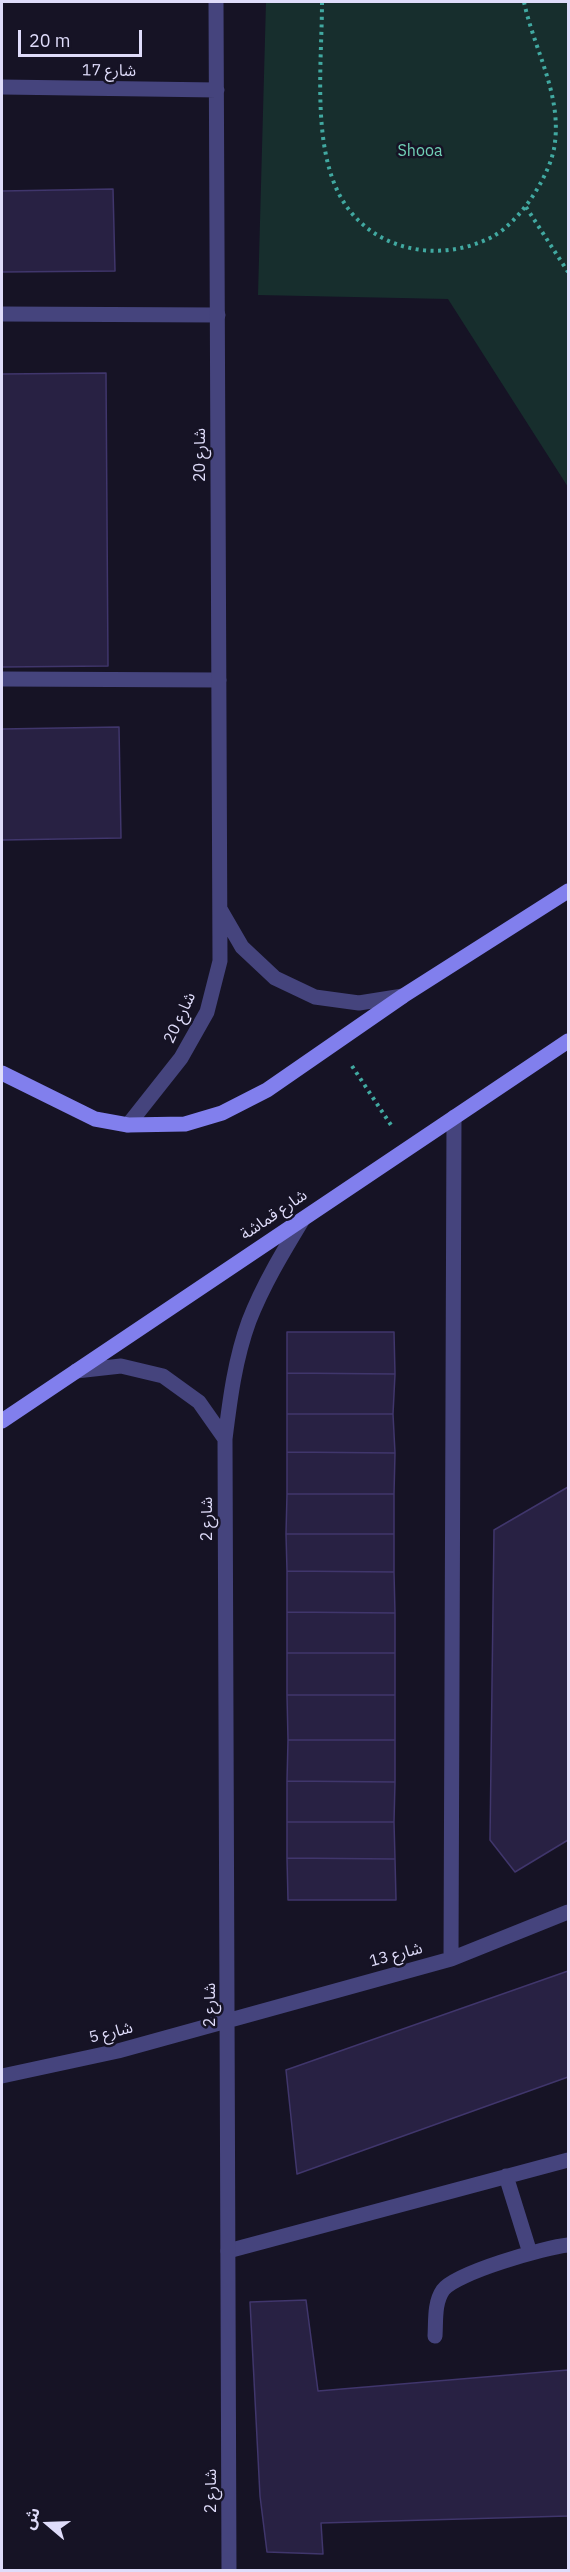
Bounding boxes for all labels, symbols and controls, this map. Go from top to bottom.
scale bar [21,18,146,56]
text: 20 m [29,29,71,52]
street label: شارع 17 [82,61,136,81]
park label: Shooa [398,141,442,161]
street label: شارع 20 [190,428,210,482]
street label: شارع 20 [160,989,200,1047]
street label: شارع قماشة [237,1186,311,1244]
street label: شارع 2 [197,1497,217,1541]
street label: شارع 13 [367,1939,425,1971]
street label: شارع 2 [200,1983,220,2027]
street label: شارع 5 [87,2018,135,2048]
street label: شارع 2 [201,2469,221,2513]
north arrow [18,2494,78,2554]
text: ش [18,2505,44,2532]

